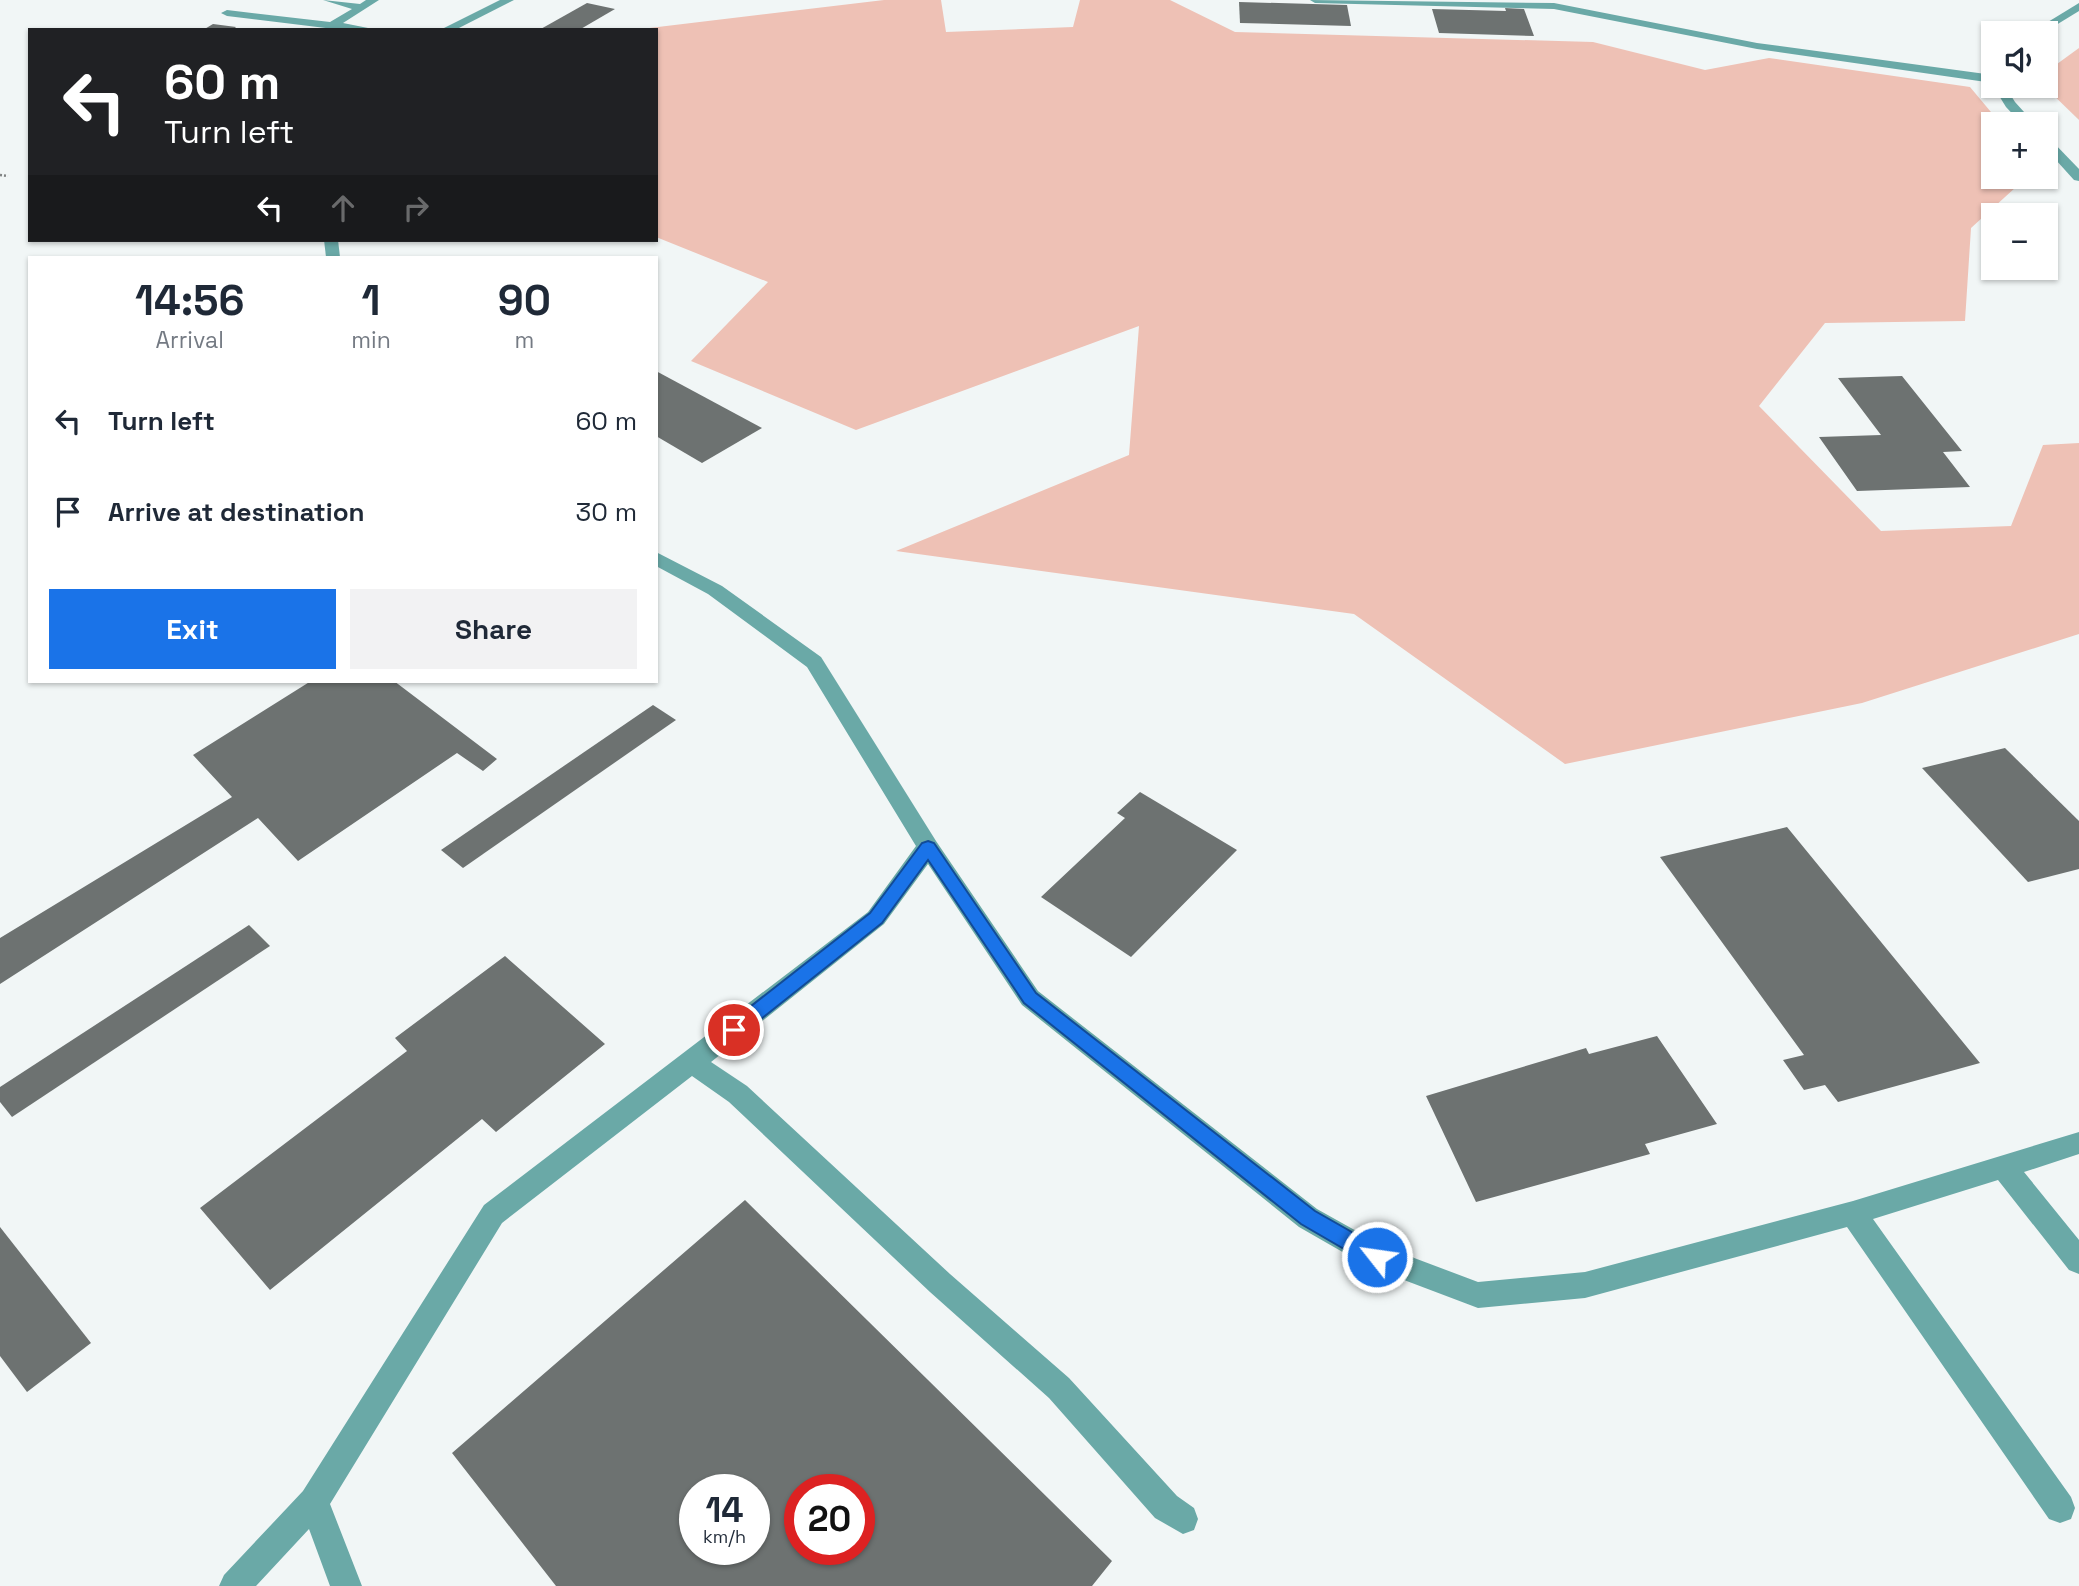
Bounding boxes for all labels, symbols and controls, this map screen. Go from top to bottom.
map controls [1981,21,2058,280]
button: sound [1981,21,2058,98]
text: 60 m [164,51,280,113]
icon: left [49,56,140,147]
text: Turn left [164,112,294,152]
button: + [1981,112,2058,189]
icon: left [251,189,289,227]
icon: ahead [324,189,362,227]
icon: right [397,189,435,227]
button: − [1981,203,2058,280]
text: 14:56 [135,274,244,327]
text: 1 [362,274,381,327]
text: 90 [498,274,551,327]
text: Arrival [155,325,224,355]
text: min [351,325,391,355]
text: m [515,325,534,355]
icon: left [49,402,87,440]
text: Turn left [108,404,215,438]
text: 60 m [575,404,637,438]
icon: arrive [49,493,87,531]
text: Arrive at destination [108,495,365,529]
text: 30 m [576,495,637,529]
button: Exit [49,589,336,669]
button: Share [350,589,637,669]
pin [704,1000,764,1060]
icon: arrive [715,1011,753,1049]
position arrow [1340,1220,1414,1294]
speed limit sign: 20 [784,1474,875,1565]
text: 14 [705,1488,744,1532]
text: km/h [703,1525,746,1548]

